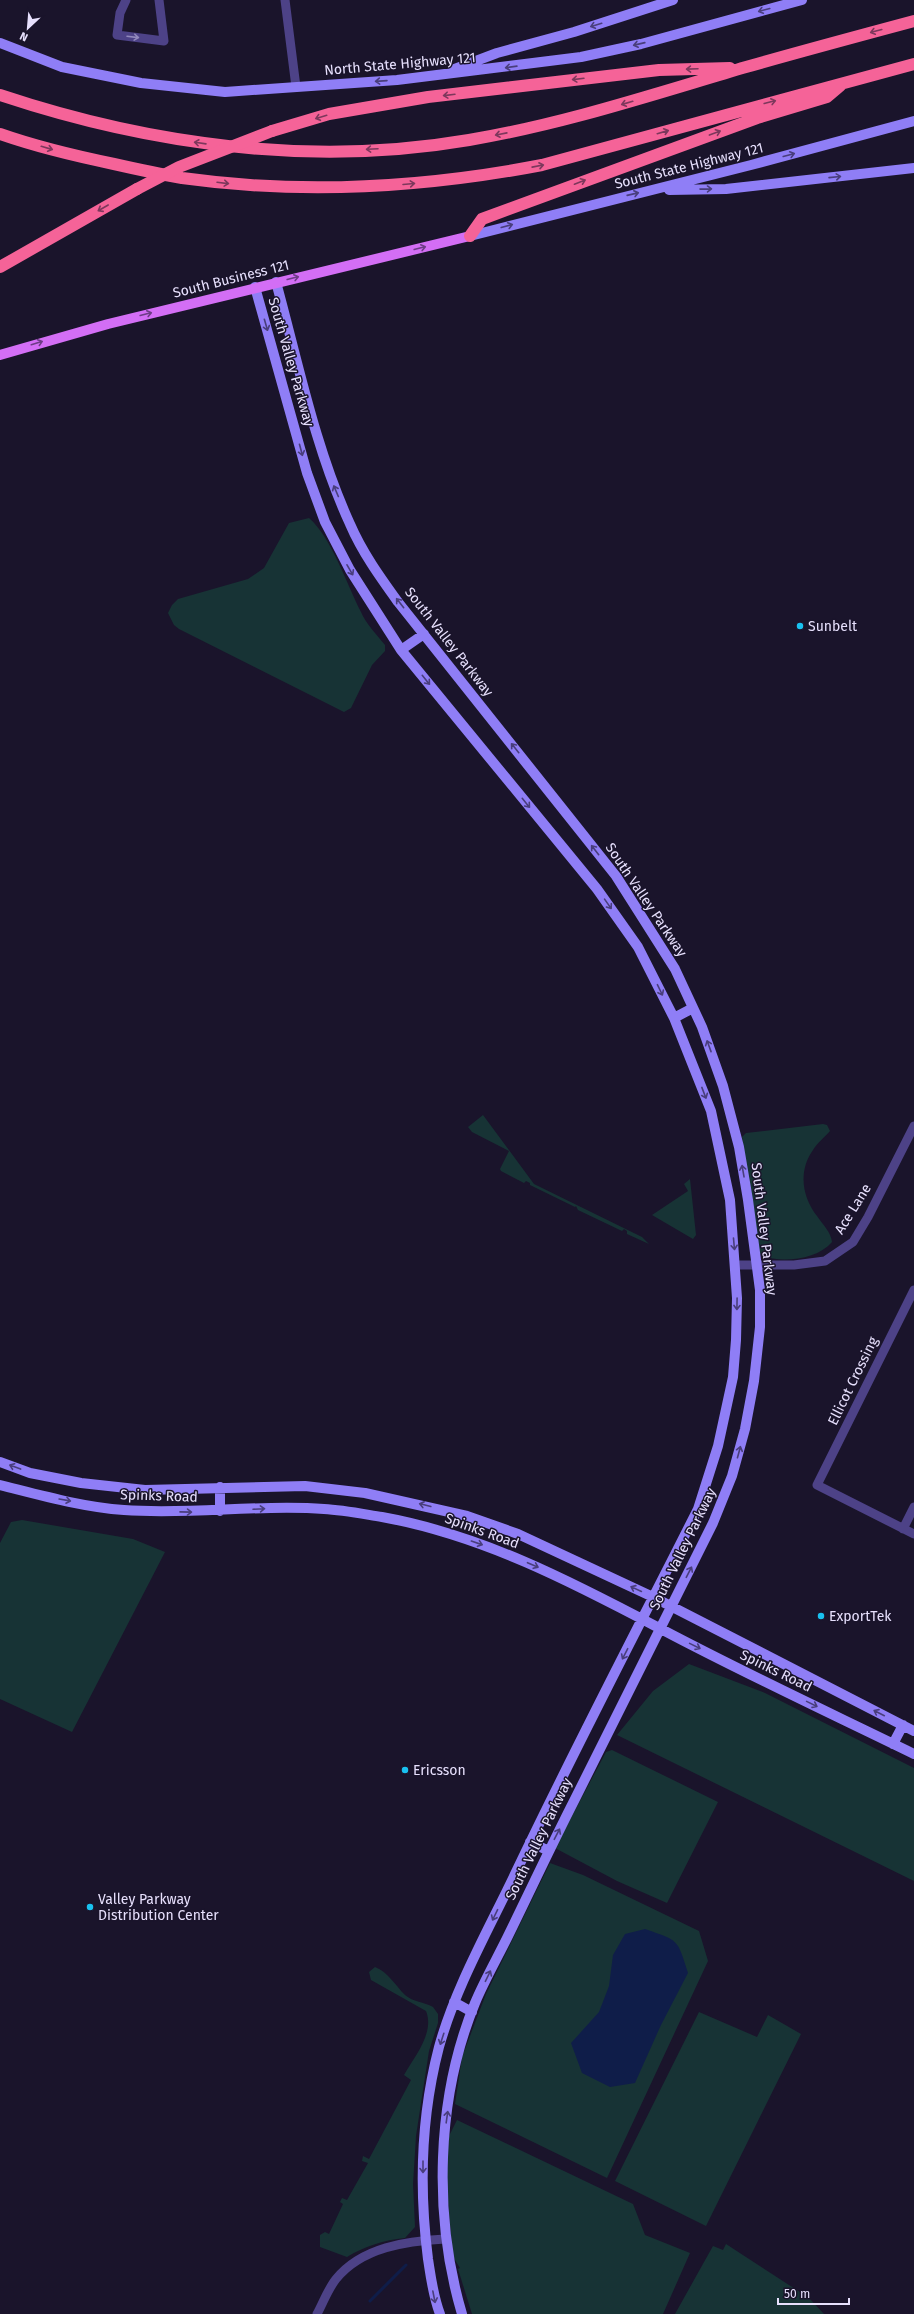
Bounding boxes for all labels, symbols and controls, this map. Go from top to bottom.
one-way arrow [758,7,771,14]
north arrow [8,8,48,48]
one-way arrow [589,22,602,29]
one-way arrow [870,28,883,35]
text: N [18,29,30,44]
one-way arrow [126,33,139,41]
one-way arrow [632,41,645,49]
street label: North State Highway 121 [324,49,476,79]
one-way arrow [505,63,518,71]
one-way arrow [686,65,699,73]
one-way arrow [572,75,585,83]
one-way arrow [375,78,388,85]
one-way arrow [443,91,456,98]
one-way arrow [763,98,776,106]
one-way arrow [621,100,634,107]
one-way arrow [315,114,328,121]
one-way arrow [657,128,670,135]
one-way arrow [709,128,721,136]
one-way arrow [495,130,508,138]
one-way arrow [194,139,207,147]
street label: South State Highway 121 [613,139,765,193]
one-way arrow [41,145,54,152]
one-way arrow [366,146,379,153]
one-way arrow [782,150,795,158]
one-way arrow [531,161,544,169]
one-way arrow [828,173,841,180]
one-way arrow [574,178,586,186]
one-way arrow [216,179,229,187]
one-way arrow [402,181,415,188]
one-way arrow [699,185,712,193]
one-way arrow [627,190,640,198]
one-way arrow [97,205,109,213]
one-way arrow [501,222,514,229]
one-way arrow [413,243,426,251]
street label: South Business 121 [171,256,291,302]
one-way arrow [286,274,299,281]
street label: South Valley Parkway [264,295,318,429]
one-way arrow [139,310,152,318]
one-way arrow [263,318,270,331]
one-way arrow [31,339,44,346]
one-way arrow [298,443,305,456]
one-way arrow [331,485,339,497]
one-way arrow [347,563,355,575]
street label: South Valley Parkway [401,584,497,700]
one-way arrow [395,598,404,609]
place label: Sunbelt [808,618,858,635]
marker: Sunbelt [795,621,805,631]
one-way arrow [422,675,431,686]
one-way arrow [510,742,519,753]
one-way arrow [522,797,531,808]
street label: South Valley Parkway [602,840,690,960]
one-way arrow [591,844,600,855]
one-way arrow [604,898,612,909]
one-way arrow [657,984,664,996]
one-way arrow [704,1041,712,1053]
one-way arrow [701,1087,709,1099]
street label: South Valley Parkway [747,1162,781,1296]
one-way arrow [739,1165,747,1178]
street label: Ace Lane [831,1181,875,1237]
one-way arrow [730,1237,737,1250]
one-way arrow [733,1297,741,1310]
street label: Ellicot Crossing [824,1333,882,1428]
one-way arrow [735,1446,743,1459]
one-way arrow [9,1463,21,1471]
street label: South Valley Parkway [646,1485,720,1613]
street label: Spinks Road [120,1486,198,1506]
one-way arrow [58,1496,71,1504]
one-way arrow [419,1501,432,1509]
one-way arrow [252,1505,265,1513]
one-way arrow [179,1508,192,1515]
street label: Spinks Road [443,1510,521,1552]
one-way arrow [470,1540,483,1547]
one-way arrow [527,1562,539,1570]
one-way arrow [686,1566,693,1578]
one-way arrow [631,1585,643,1592]
place label: ExportTek [829,1608,892,1625]
marker: ExportTek [816,1611,826,1621]
one-way arrow [689,1643,701,1650]
street label: Spinks Road [737,1646,815,1696]
one-way arrow [621,1647,628,1659]
one-way arrow [805,1701,817,1708]
one-way arrow [874,1709,886,1716]
place label: Ericsson [413,1762,466,1779]
marker: Ericsson [400,1765,410,1775]
street label: South Valley Parkway [502,1775,576,1903]
one-way arrow [554,1828,561,1840]
place label: Valley Parkway Distribution Center [98,1891,219,1924]
marker: Valley Parkway Distribution Center [85,1902,95,1912]
one-way arrow [491,1909,498,1921]
one-way arrow [485,1971,492,1983]
one-way arrow [438,2032,445,2045]
one-way arrow [444,2111,451,2124]
one-way arrow [419,2160,427,2173]
scale bar [778,2280,849,2306]
text: 50 m [784,2287,810,2301]
one-way arrow [431,2290,439,2303]

